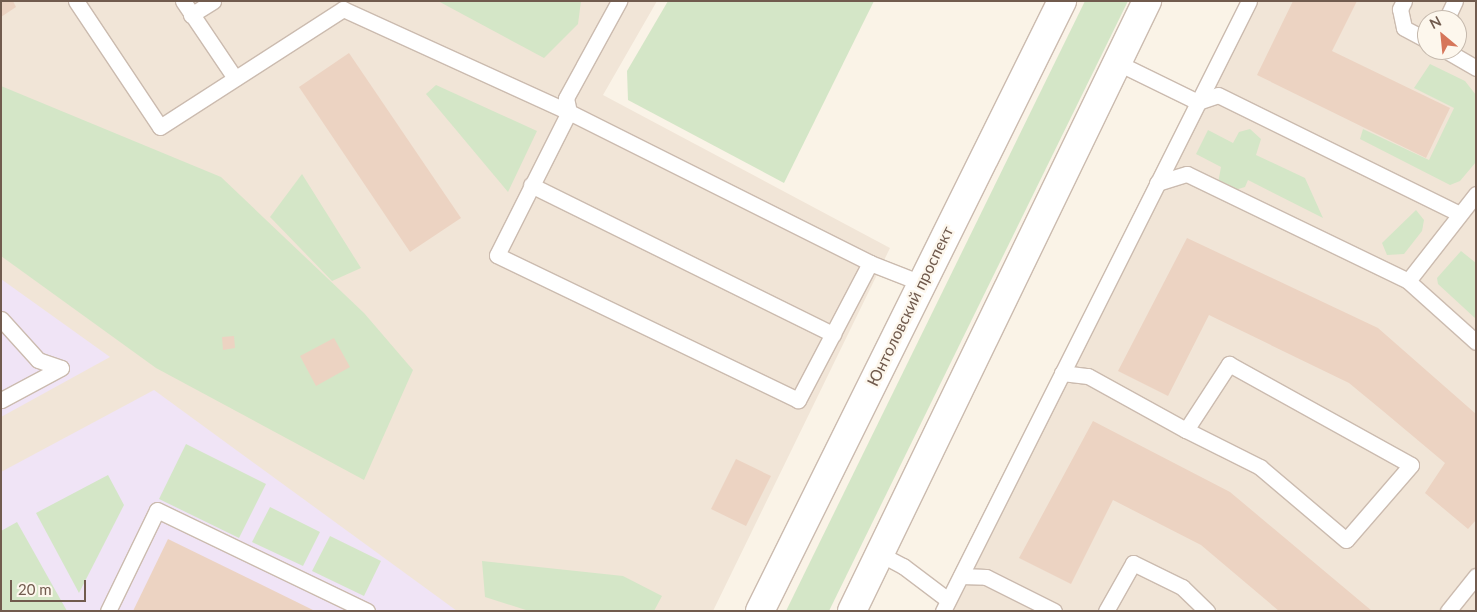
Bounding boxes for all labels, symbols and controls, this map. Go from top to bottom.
north arrow [1417,10,1467,60]
text: N [1426,12,1444,32]
street label: Юнтоловский проспект [863,223,957,389]
scale bar [12,570,89,602]
text: 20 m [18,580,52,598]

